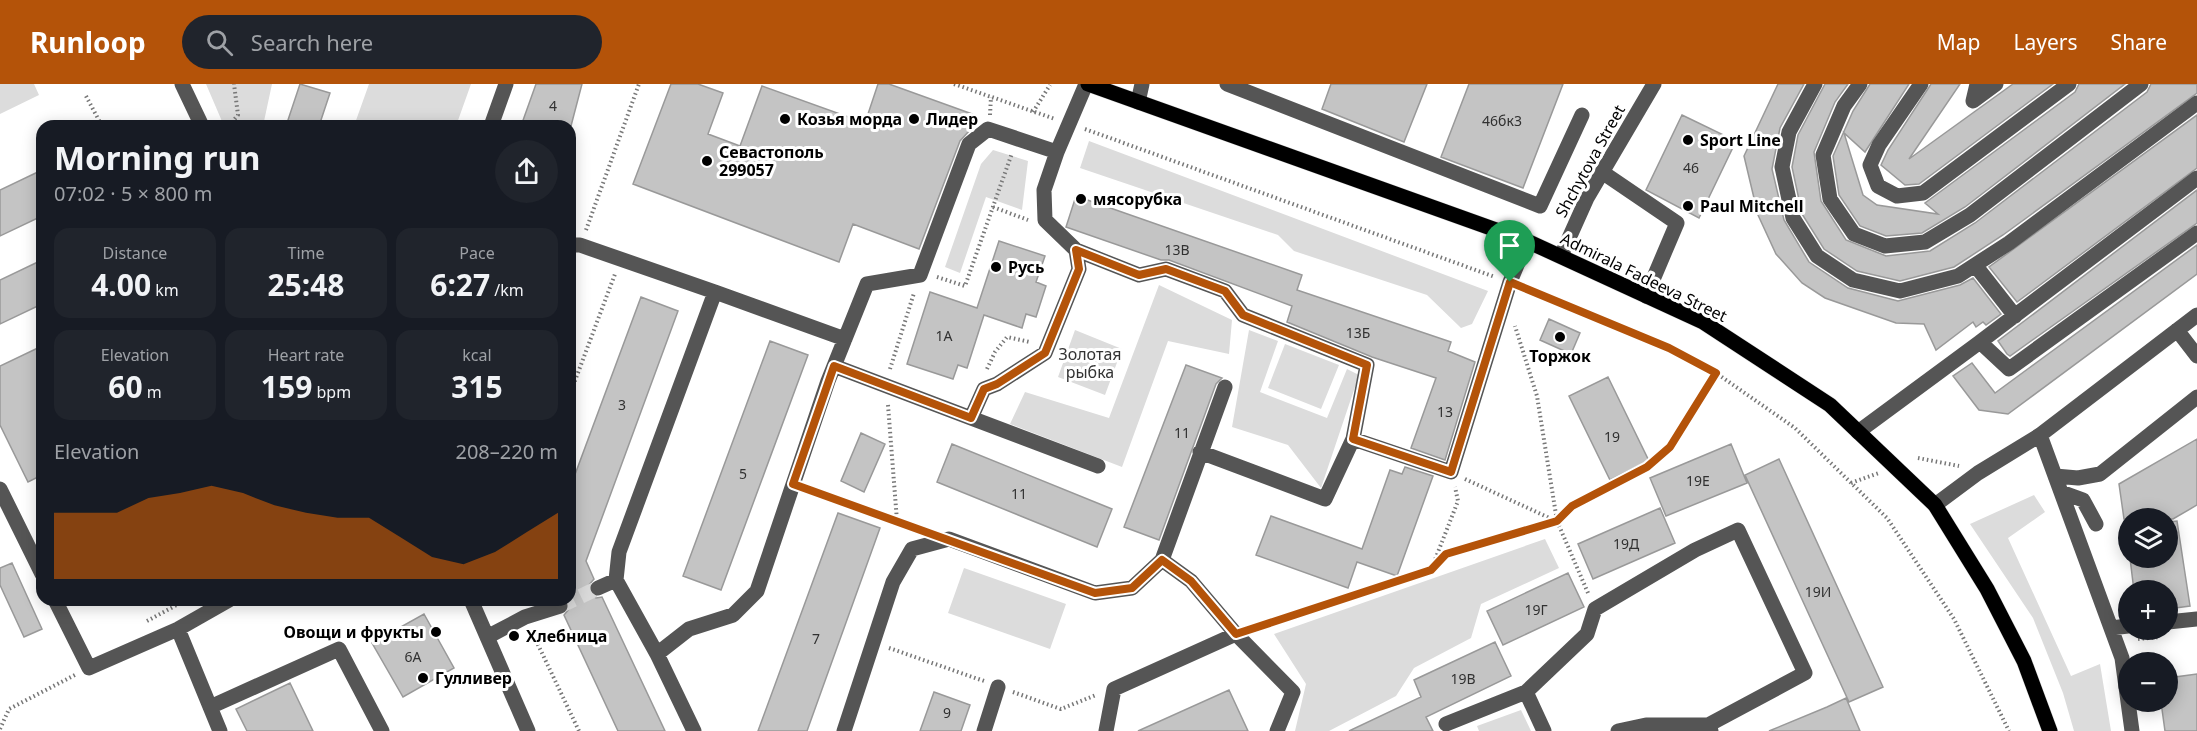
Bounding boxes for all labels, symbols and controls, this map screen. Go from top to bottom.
search box [182,15,602,69]
text: Runloop [30,23,146,61]
icon: search [203,26,236,59]
text: Search here [251,27,373,57]
text: Map [1937,28,1981,56]
text: Layers [2014,28,2078,56]
text: Share [2111,28,2167,56]
house number: 4 [549,96,557,115]
street label: Shchytova Street [1550,101,1630,221]
place label: Козья морда [797,108,902,130]
place label: Лидер [926,108,978,130]
house number: 46бк3 [1482,111,1522,130]
marker: Козья морда [778,112,792,126]
marker: Лидер [907,112,921,126]
place label: Sport Line [1700,129,1781,151]
marker: Sport Line [1681,133,1695,147]
text: Morning run [54,135,260,180]
button: share [495,140,558,203]
place label: Севастополь 299057 [719,141,824,181]
marker: Севастополь 299057 [700,154,714,168]
house number: 46 [1683,158,1699,177]
text: 07:02 · 5 × 800 m [54,180,212,207]
place label: мясорубка [1093,188,1182,210]
marker: мясорубка [1074,192,1088,206]
place label: Paul Mitchell [1700,195,1803,217]
marker: Paul Mitchell [1681,199,1695,213]
pin [1484,220,1535,282]
street label: Admirala Fadeeva Street [1557,227,1731,327]
icon: arrive [1493,229,1526,262]
house number: 13В [1164,240,1190,259]
text: Distance [103,242,167,264]
text: Time [287,242,325,264]
text: Pace [459,242,495,264]
place label: Русь [1008,256,1044,278]
marker: Русь [989,260,1003,274]
text: 4.00 [91,264,151,305]
text: 25:48 [267,264,345,305]
text: 6:27 [430,264,490,305]
text: km [151,279,179,301]
text: /km [490,279,524,301]
house number: 13Б [1346,323,1370,342]
house number: 1А [936,326,953,345]
marker: Торжок [1553,330,1567,344]
park label: Золотая рыбка [1058,343,1122,383]
text: Elevation [101,344,169,366]
text: Heart rate [268,344,344,366]
text: kcal [462,344,492,366]
place label: Торжок [1529,345,1591,367]
text: 60 [108,366,143,407]
text: 159 [261,366,312,407]
text: 315 [451,366,503,407]
text: m [143,381,162,403]
text: bpm [312,381,351,403]
house number: 3 [618,395,626,414]
house number: 13 [1437,402,1453,421]
house number: 11 [1174,423,1190,442]
house number: 19 [1604,427,1620,446]
text: Elevation [54,438,139,465]
text: 208–220 m [455,438,558,465]
house number: 5 [739,464,747,483]
house number: 19Е [1686,471,1710,490]
house number: 11 [1011,484,1027,503]
map controls [2118,508,2178,712]
button: layers [2118,508,2178,568]
house number: 19Д [1613,534,1640,553]
button: + [2118,580,2178,640]
house number: 19И [1805,582,1831,601]
house number: 19Г [1524,600,1548,619]
place label: Овощи и фрукты [284,621,424,643]
marker: Овощи и фрукты [429,625,443,639]
place label: Хлебница [526,625,607,647]
marker: Хлебница [507,629,521,643]
house number: 7 [812,629,820,648]
house number: 6А [405,647,422,666]
button: − [2118,652,2178,712]
place label: Гулливер [435,667,512,689]
house number: 19В [1450,669,1476,688]
marker: Гулливер [416,671,430,685]
house number: 9 [943,703,951,722]

